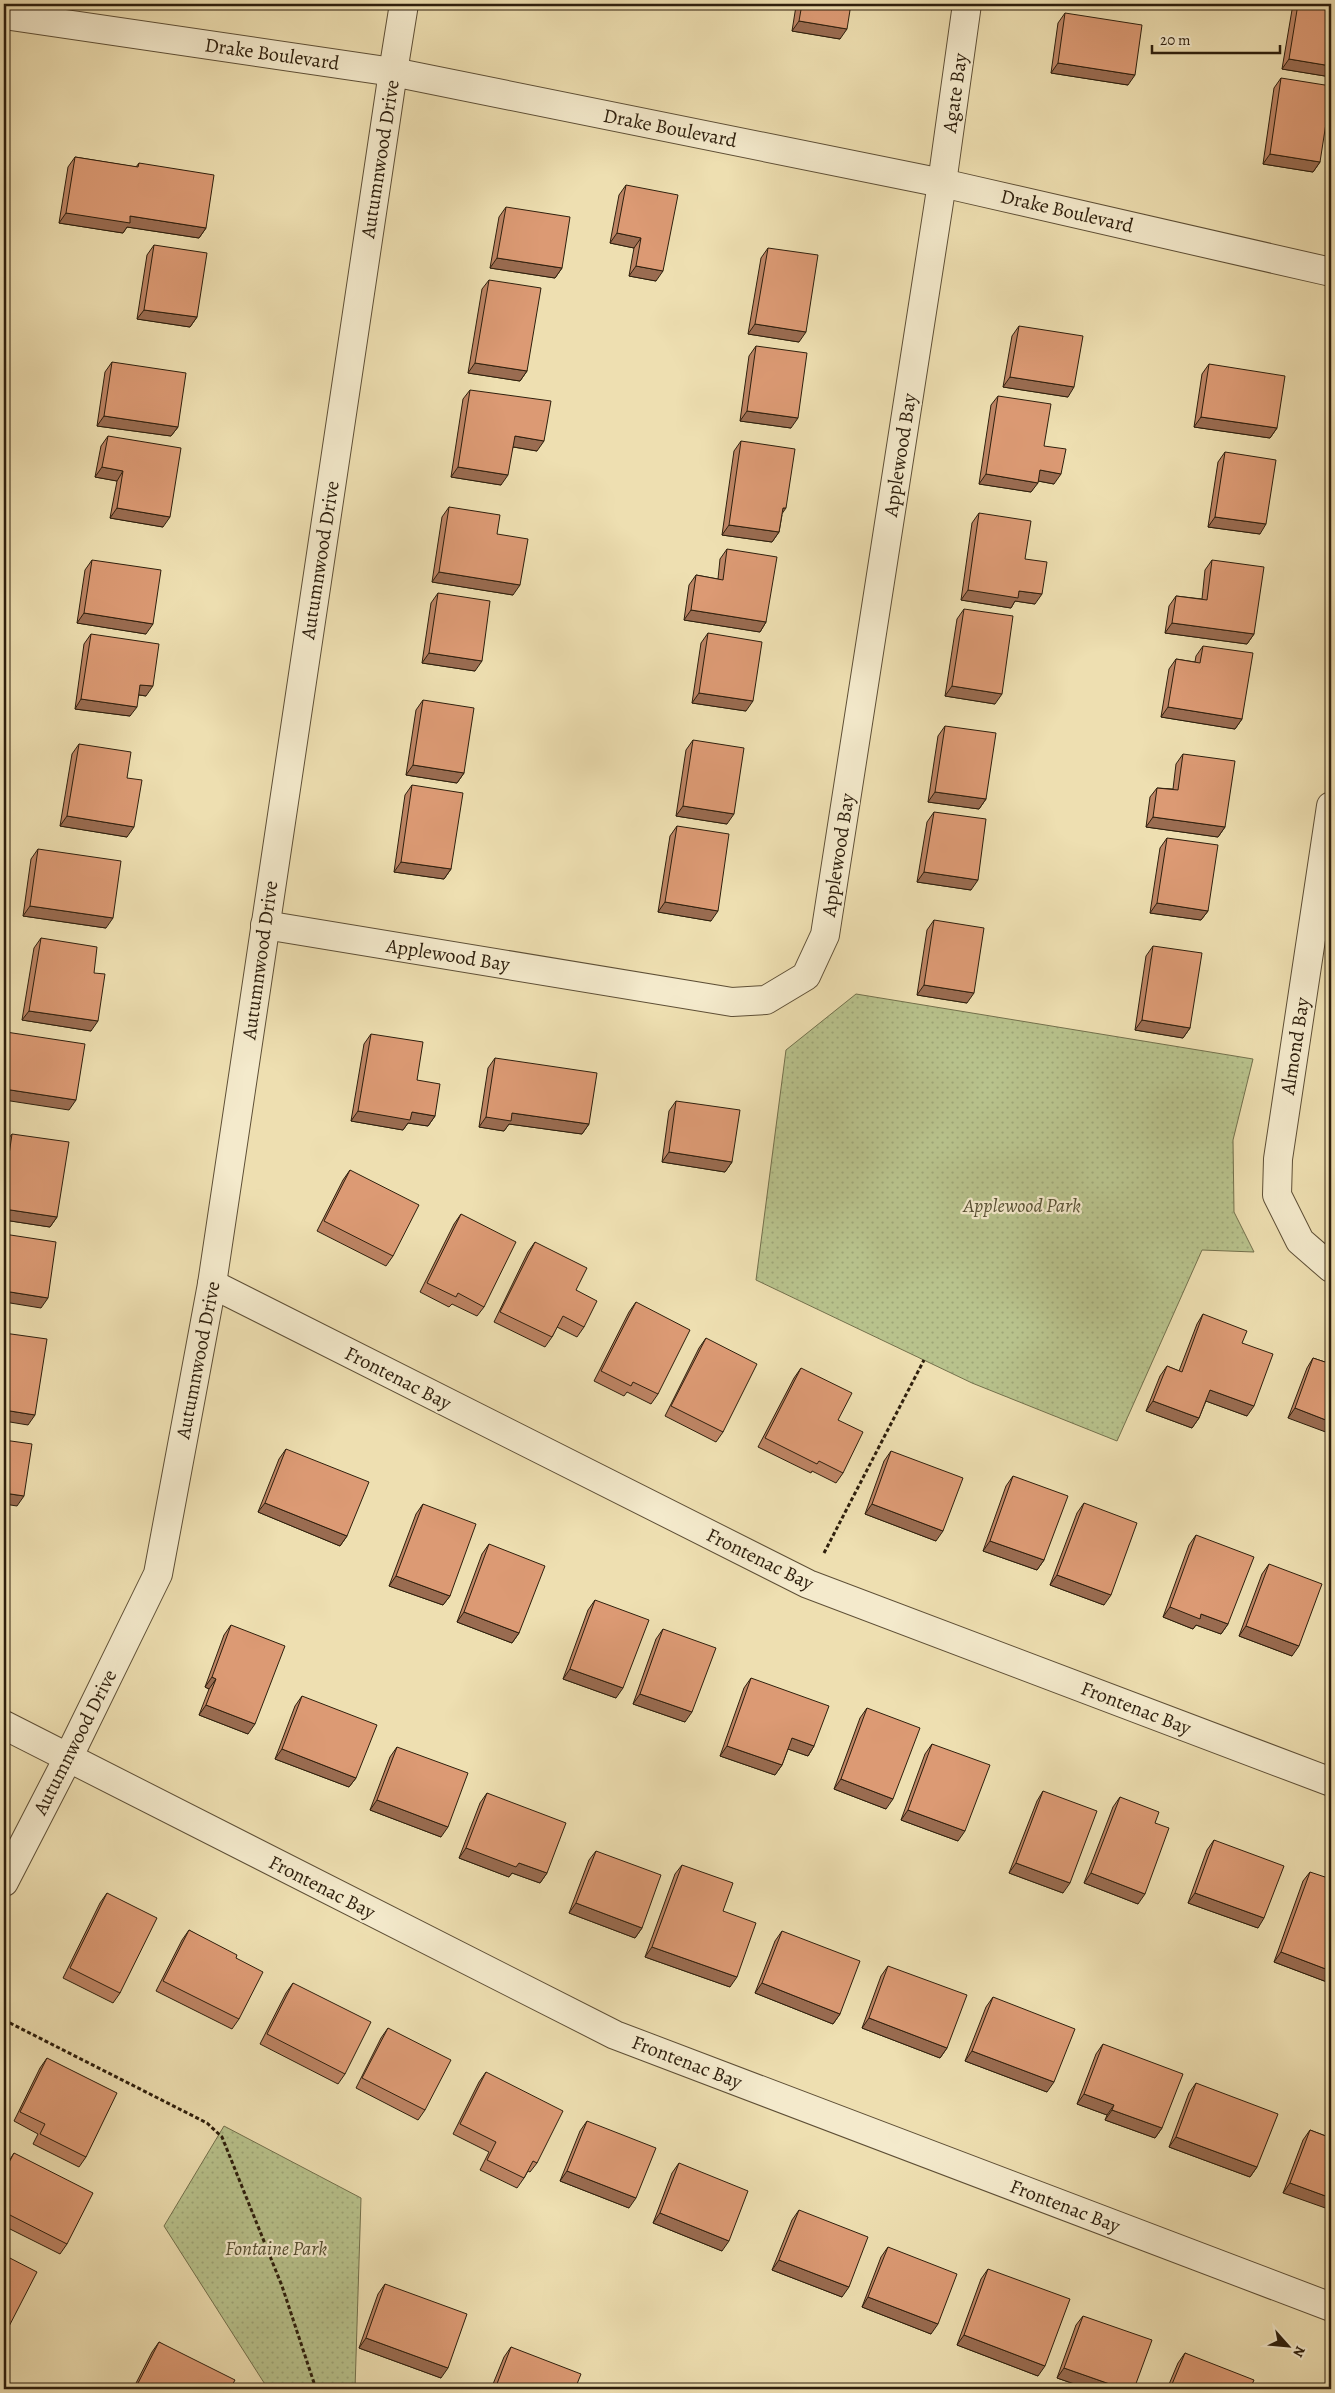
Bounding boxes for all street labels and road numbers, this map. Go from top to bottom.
street label: Drake Boulevard [203,31,341,77]
street label: Agate Bay [936,50,974,136]
street label: Autumnwood Drive [354,78,406,241]
street label: Drake Boulevard [601,102,739,154]
street label: Drake Boulevard [998,183,1136,239]
street label: Applewood Bay [877,390,923,520]
street label: Autumnwood Drive [294,479,346,642]
street label: Applewood Bay [815,790,861,920]
street label: Autumnwood Drive [235,879,285,1042]
street label: Applewood Bay [383,932,513,978]
street label: Almond Bay [1274,994,1316,1098]
street label: Autumnwood Drive [169,1279,227,1442]
street label: Frontenac Bay [340,1340,457,1417]
street label: Frontenac Bay [702,1521,819,1597]
street label: Autumnwood Drive [26,1665,123,1820]
street label: Frontenac Bay [1077,1675,1196,1742]
street label: Frontenac Bay [264,1849,381,1926]
street label: Frontenac Bay [628,2029,747,2096]
street label: Frontenac Bay [1006,2173,1125,2240]

